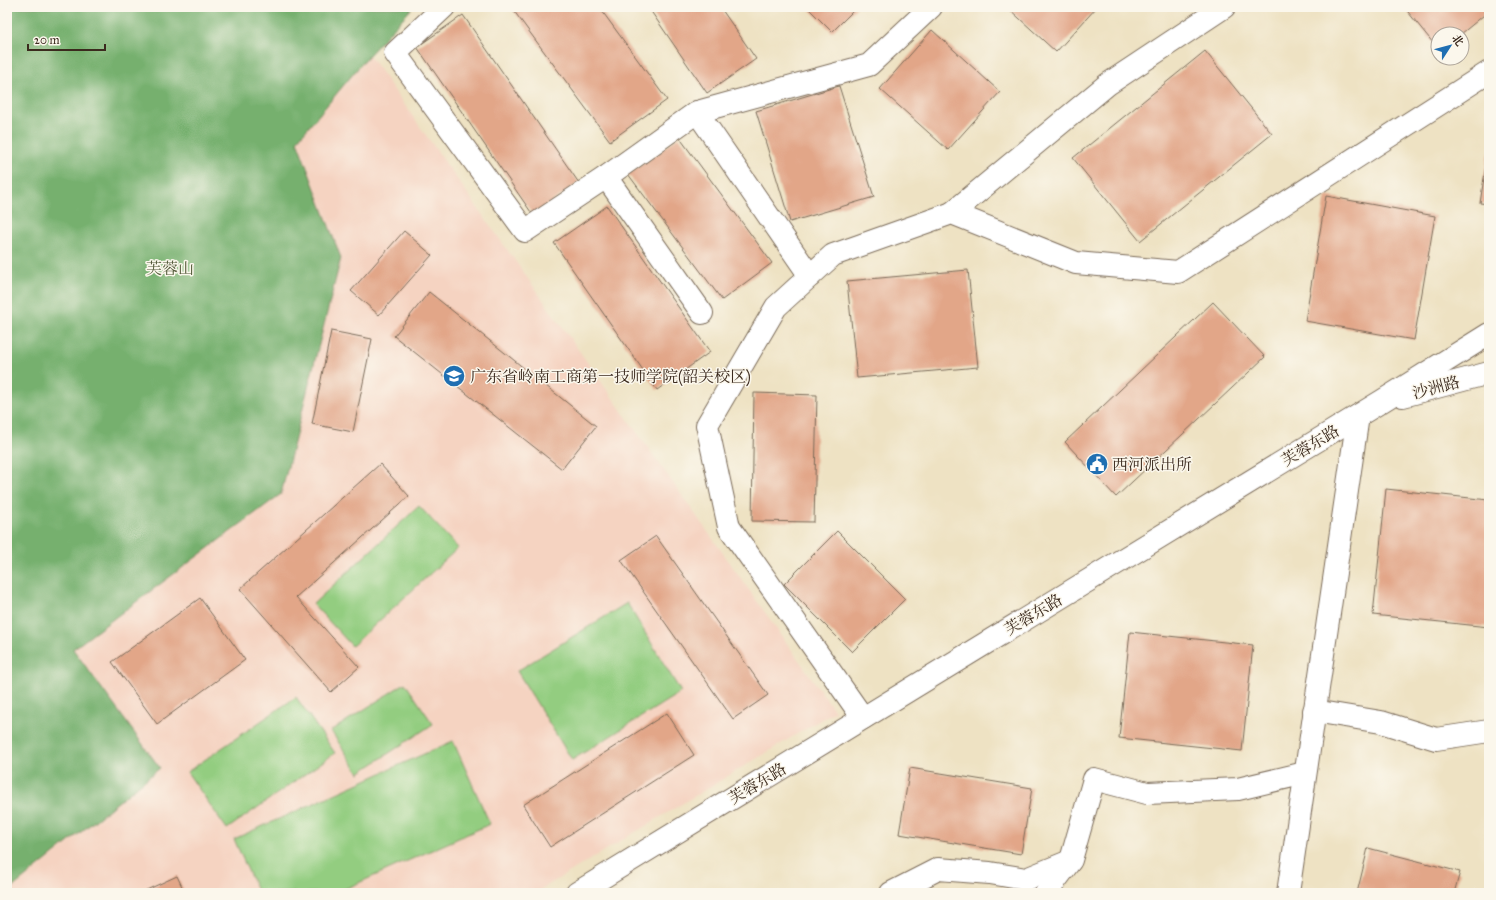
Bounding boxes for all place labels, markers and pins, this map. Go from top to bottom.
school or university icon: 广东省岭南工商第一技师学院(韶关校区) [441,363,467,389]
place label: 广东省岭南工商第一技师学院(韶关校区) [470,367,751,387]
public building icon: 西河派出所 [1084,451,1110,477]
place label: 西河派出所 [1112,455,1192,474]

